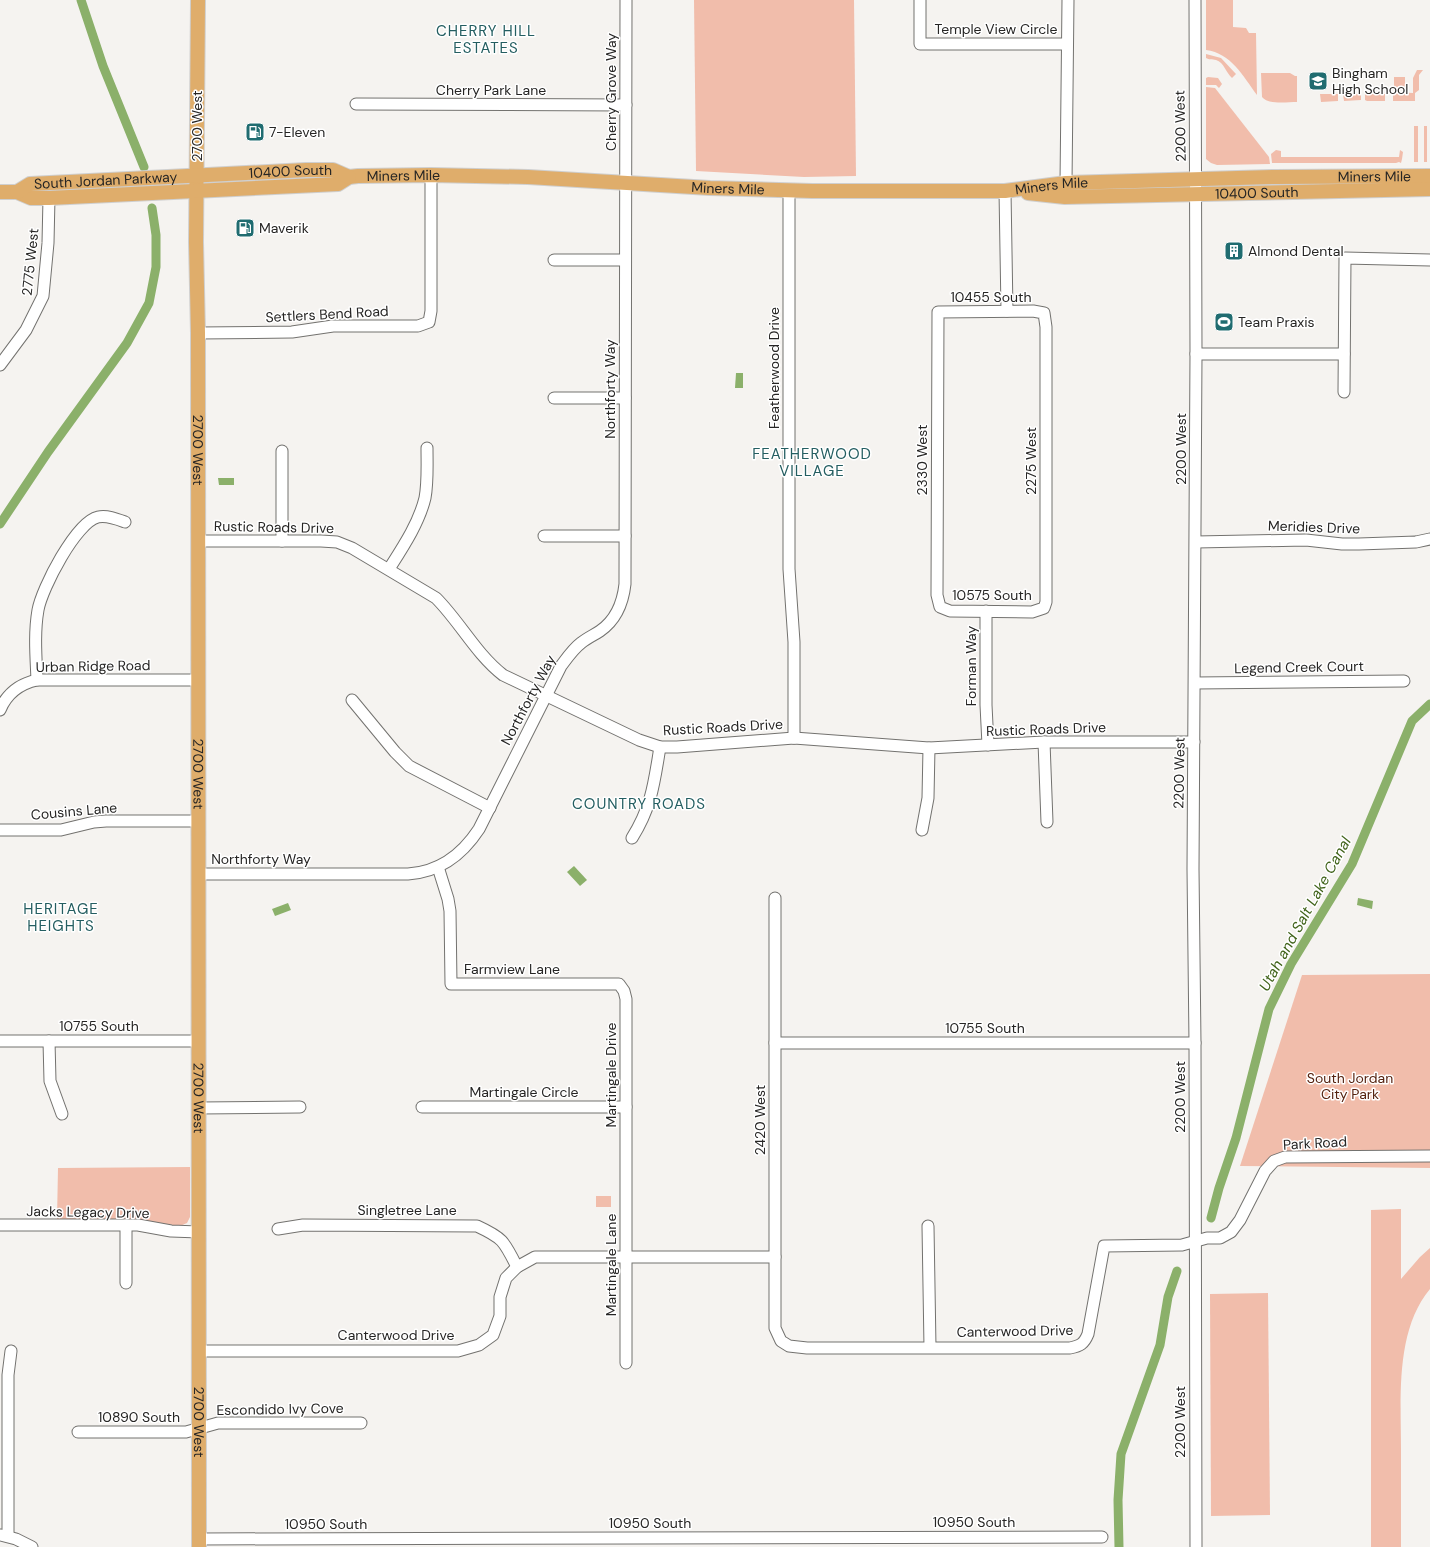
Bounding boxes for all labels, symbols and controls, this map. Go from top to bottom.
street label: Temple View Circle [935,20,1057,38]
district label: CHERRY HILL ESTATES [436,21,536,58]
street label: Cherry Grove Way [602,33,620,151]
place label: Bingham High School [1332,64,1408,98]
school or university icon: Bingham High School [1307,70,1329,92]
street label: Cherry Park Lane [436,81,546,99]
street label: 2200 West [1170,90,1190,162]
street label: 2700 West [188,91,206,161]
fuel station icon: 7-Eleven [244,121,266,143]
place label: 7-Eleven [269,123,325,141]
street label: 10400 South [248,161,332,182]
street label: Miners Mile [367,166,440,185]
street label: Miners Mile [1338,167,1411,186]
street label: South Jordan Parkway [34,168,178,193]
street label: Miners Mile [1014,173,1088,199]
street label: Miners Mile [691,178,765,199]
street label: 10400 South [1215,183,1299,203]
fuel station icon: Maverik [234,217,256,239]
place label: Maverik [259,219,309,237]
street label: 2775 West [18,227,42,297]
building icon: Almond Dental [1223,240,1245,262]
place label: Almond Dental [1248,242,1344,260]
street label: 10455 South [950,288,1032,306]
street label: Settlers Bend Road [265,302,389,326]
street label: Featherwood Drive [765,307,783,429]
sports icon: Team Praxis [1213,311,1235,333]
place label: Team Praxis [1238,313,1315,331]
street label: Northforty Way [601,339,619,439]
street label: 2200 West [1172,413,1190,485]
street label: 2700 West [189,414,207,485]
street label: 2330 West [913,425,931,495]
street label: 2275 West [1022,427,1040,495]
district label: FEATHERWOOD VILLAGE [752,444,872,481]
street label: Meridies Drive [1268,516,1360,538]
street label: Rustic Roads Drive [214,517,334,537]
street label: 10575 South [952,586,1032,604]
street label: Forman Way [962,625,980,706]
street label: Northforty Way [497,652,559,748]
street label: Urban Ridge Road [35,656,151,676]
street label: Legend Creek Court [1234,657,1364,677]
street label: Rustic Roads Drive [663,715,783,739]
street label: Rustic Roads Drive [986,718,1106,740]
street label: 2200 West [1169,737,1189,809]
street label: 2700 West [189,738,207,809]
district label: COUNTRY ROADS [572,794,706,814]
street label: Cousins Lane [30,798,118,824]
water label: Utah and Salt Lake Canal [1254,833,1356,995]
street label: Northforty Way [211,850,311,868]
district label: HERITAGE HEIGHTS [23,899,99,936]
street label: Farmview Lane [464,960,560,978]
street label: 10755 South [59,1017,139,1035]
street label: 10755 South [945,1019,1025,1037]
street label: Martingale Drive [602,1023,620,1127]
street label: 2200 West [1171,1061,1189,1133]
street label: 2700 West [190,1062,208,1133]
park label: South Jordan City Park [1307,1069,1393,1103]
street label: Martingale Circle [469,1083,579,1101]
street label: 2420 West [751,1085,769,1155]
street label: Park Road [1283,1132,1347,1154]
street label: Singletree Lane [357,1201,457,1219]
street label: Jacks Legacy Drive [26,1202,150,1222]
street label: Martingale Lane [602,1214,620,1316]
street label: Canterwood Drive [956,1321,1074,1341]
street label: Canterwood Drive [338,1326,454,1344]
street label: 2700 West [190,1386,208,1457]
street label: 2200 West [1171,1386,1189,1458]
street label: Escondido Ivy Cove [216,1399,344,1419]
street label: 10890 South [98,1408,180,1426]
street label: 10950 South [933,1513,1015,1531]
street label: 10950 South [609,1514,691,1532]
street label: 10950 South [285,1515,367,1533]

